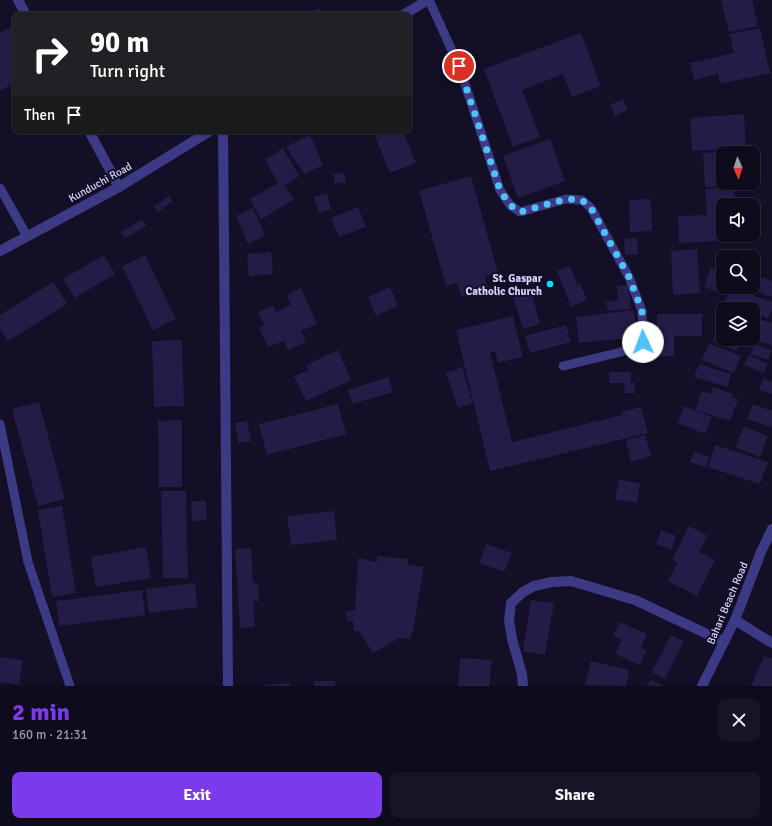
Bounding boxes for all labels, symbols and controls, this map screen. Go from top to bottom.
text: 90 m [90,26,149,60]
icon: right [24,28,76,80]
pin [442,49,476,83]
icon: arrive [448,55,470,77]
text: Turn right [90,60,165,82]
icon: arrive [63,104,85,126]
text: Then [24,106,55,124]
north arrow [716,146,760,190]
map controls [716,146,760,346]
street label: Kunduchi Road [66,160,134,205]
button: sound [716,198,760,242]
button: search [716,250,760,294]
place label: St. Gaspar Catholic Church [466,272,543,298]
marker: St. Gaspar Catholic Church [545,279,555,289]
button: layers [716,302,760,346]
position arrow [622,321,664,363]
street label: Bahari Beach Road [704,560,751,646]
text: 2 min [12,697,70,727]
button: close [718,699,760,741]
text: 160 m · 21:31 [12,727,88,743]
button: Exit [12,772,382,818]
button: Share [390,772,760,818]

